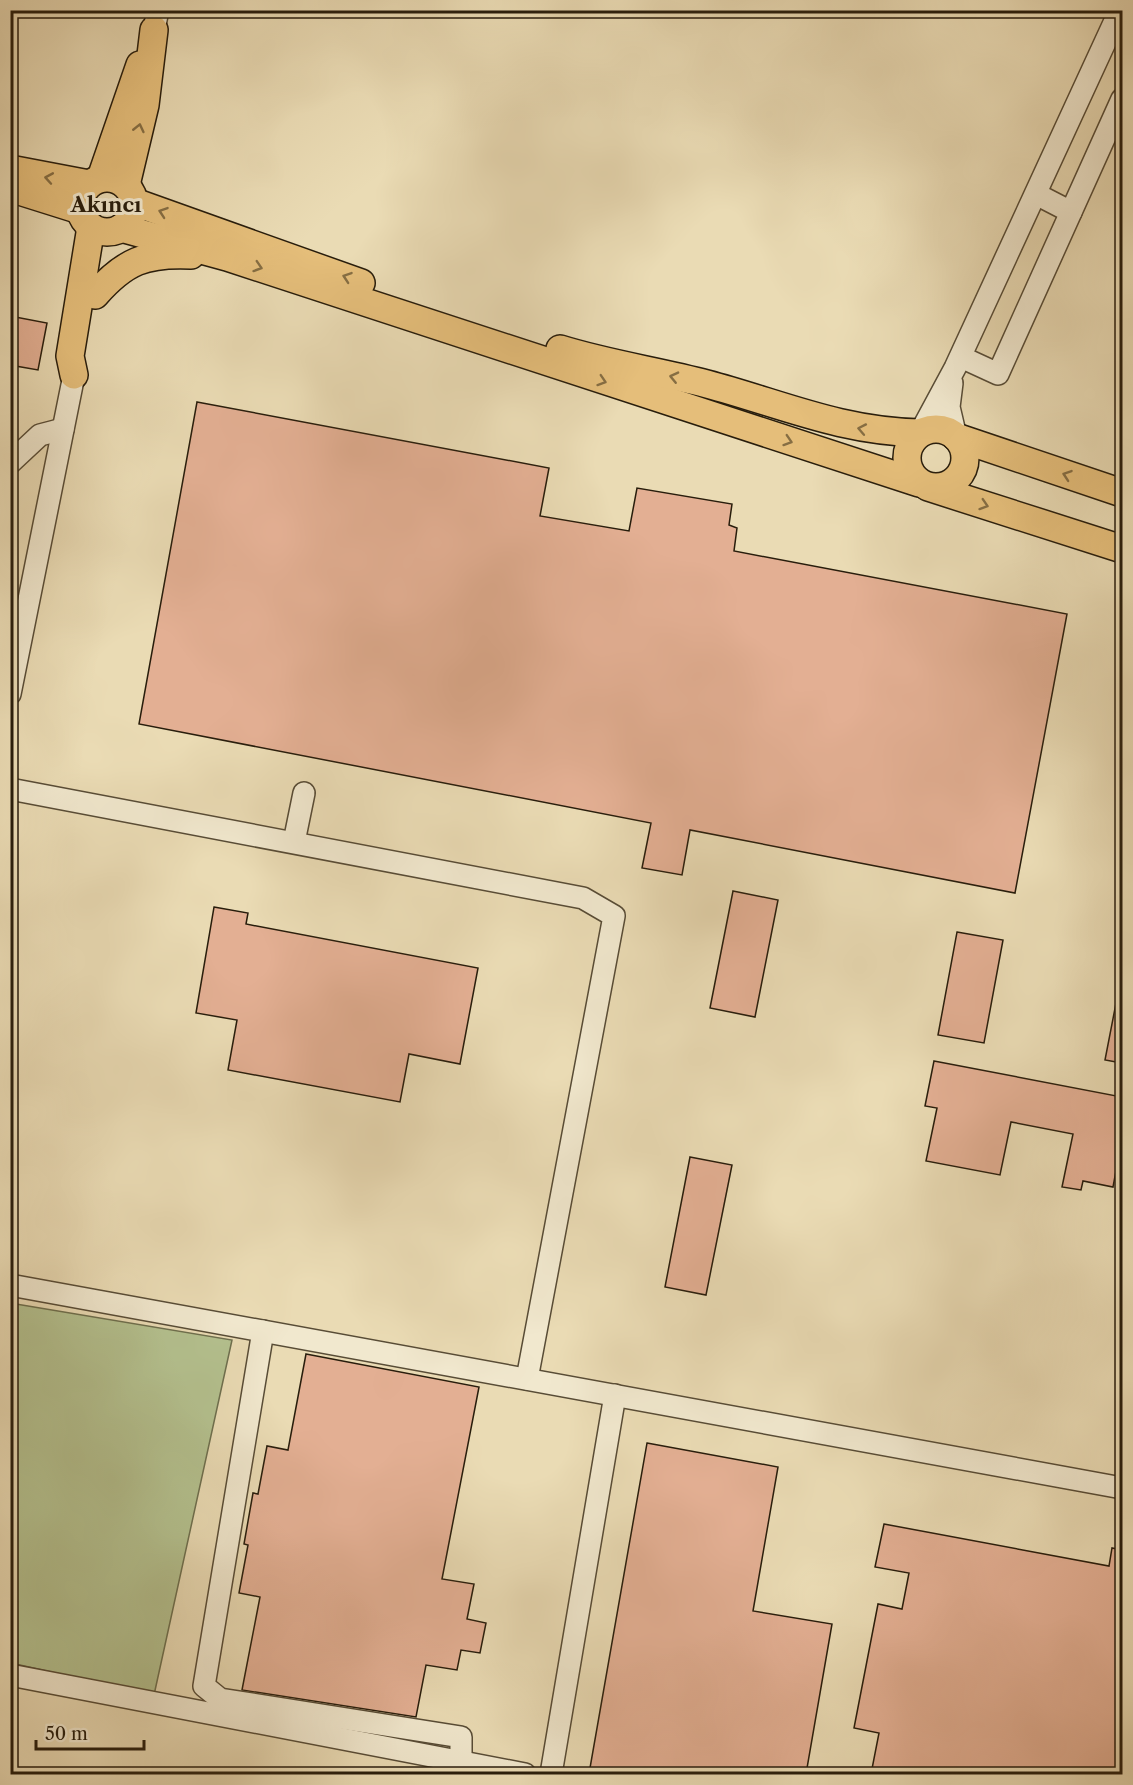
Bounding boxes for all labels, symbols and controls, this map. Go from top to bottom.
one-way arrow [132,123,145,133]
one-way arrow [45,172,55,185]
district label: Akıncı [70,192,142,217]
one-way arrow [158,207,169,220]
one-way arrow [252,260,263,273]
one-way arrow [342,272,353,285]
one-way arrow [669,371,679,384]
one-way arrow [596,374,607,387]
one-way arrow [857,423,866,435]
one-way arrow [782,434,793,447]
one-way arrow [1062,469,1073,482]
one-way arrow [978,498,989,510]
scale bar [36,1713,144,1751]
text: 50 m [45,1723,88,1745]

